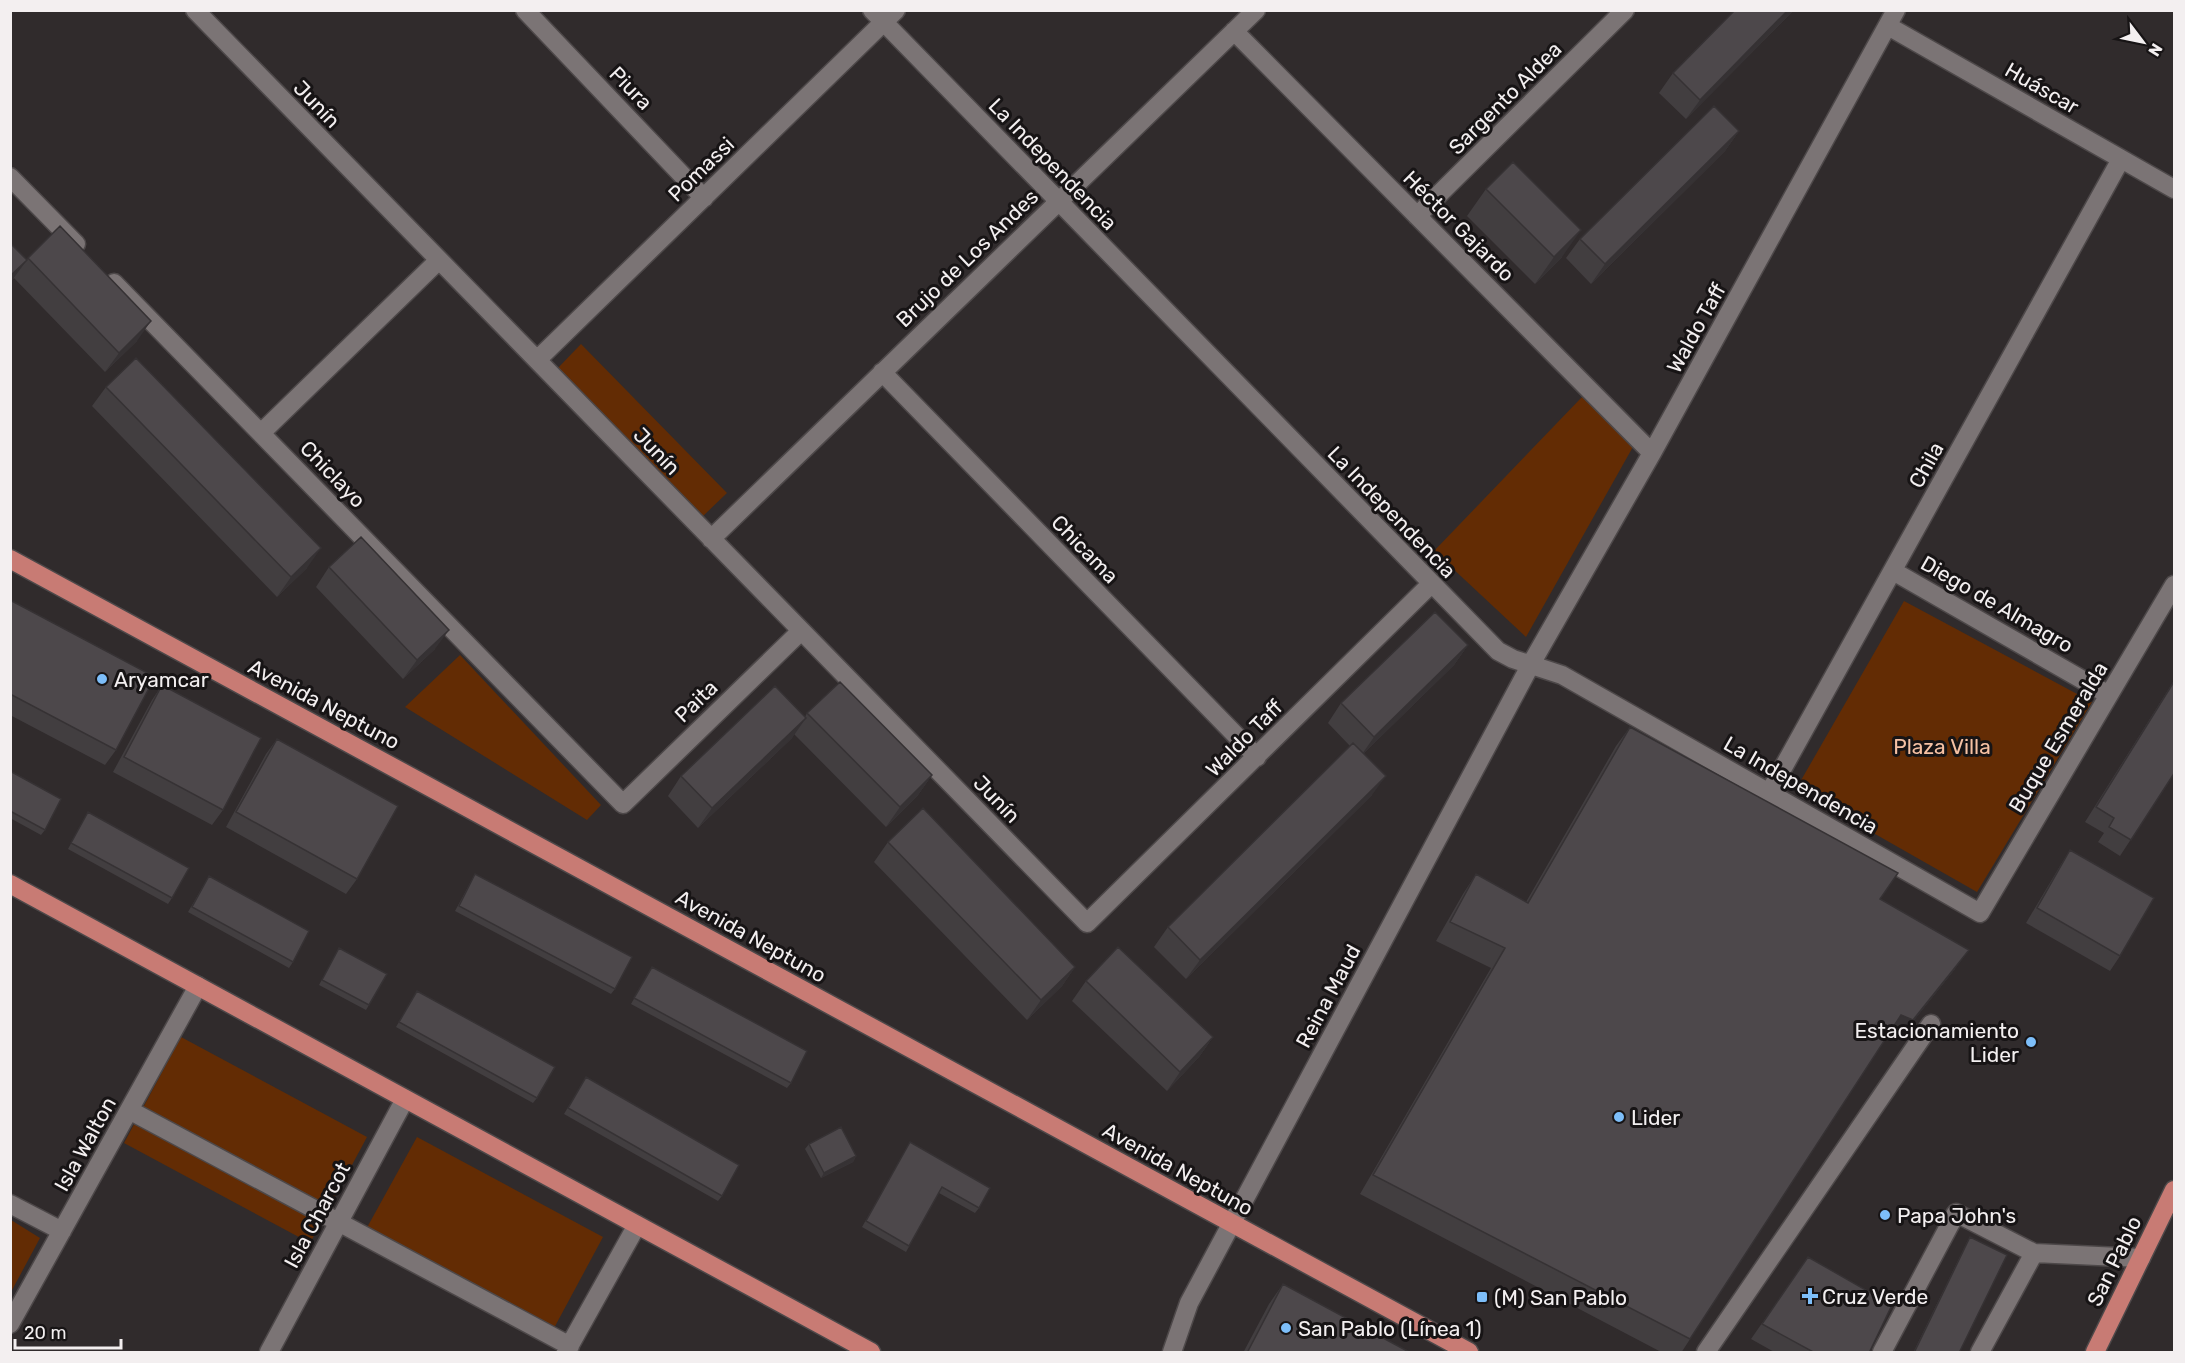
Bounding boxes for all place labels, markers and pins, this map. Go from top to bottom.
place label: Aryamcar [114,667,209,692]
marker: Aryamcar [95,672,109,686]
place label: Estacionamiento Lider [1854,1018,2019,1067]
marker: Estacionamiento Lider [2024,1035,2038,1049]
place label: Lider [1631,1105,1680,1130]
marker: Lider [1612,1110,1626,1124]
place label: Papa John's [1897,1203,2016,1228]
marker: Papa John's [1878,1208,1892,1222]
place label: Cruz Verde [1822,1284,1928,1309]
place label: (M) San Pablo [1494,1285,1627,1310]
marker: Cruz Verde [1803,1289,1817,1303]
marker: (M) San Pablo [1475,1290,1489,1304]
place label: San Pablo (Línea 1) [1298,1316,1482,1341]
marker: San Pablo (Línea 1) [1279,1321,1293,1335]

